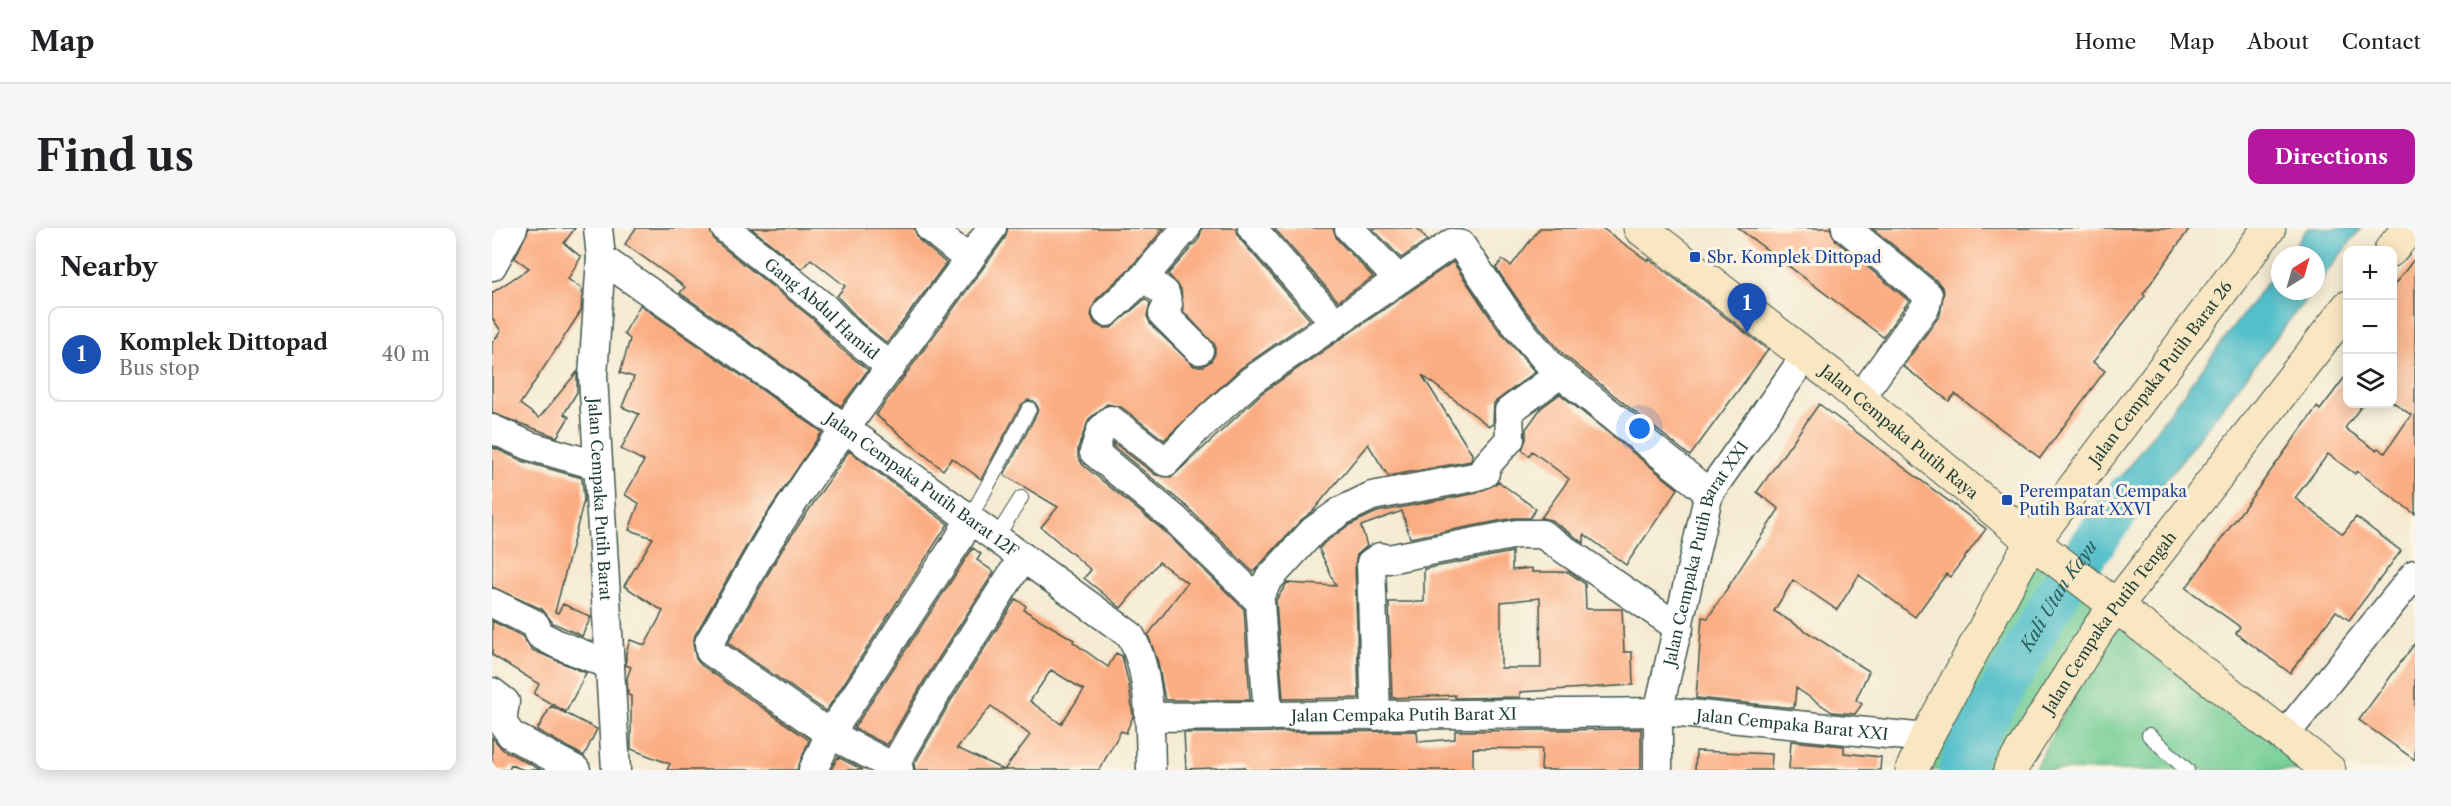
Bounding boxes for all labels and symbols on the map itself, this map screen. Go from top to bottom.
north arrow [2271,246,2325,300]
place label: Sbr. Komplek Dittopad [1707,247,1882,267]
marker: Sbr. Komplek Dittopad [1688,250,1702,264]
street label: Gang Abdul Hamid [761,253,883,364]
street label: Jalan Cempaka Putih Barat 26 [2083,277,2236,472]
pin: 1 [1728,284,1766,333]
street label: Jalan Cempaka Putih Raya [1814,359,1983,503]
street label: Jalan Cempaka Putih Barat [584,394,616,602]
street label: Jalan Cempaka Putih Barat 12F [819,406,1023,561]
your location [1625,414,1654,443]
street label: Jalan Cempaka Putih Barat XXI [1658,437,1752,671]
place label: Perempatan Cempaka Putih Barat XXVI [2019,481,2188,519]
marker: Perempatan Cempaka Putih Barat XXVI [2000,493,2014,507]
street label: Jalan Cempaka Putih Tengah [2036,527,2180,720]
water label: Kali Utan Kayu [2015,536,2102,657]
street label: Jalan Cempaka Putih Barat XI [1288,703,1517,726]
street label: Jalan Cempaka Barat XXI [1692,704,1889,744]

